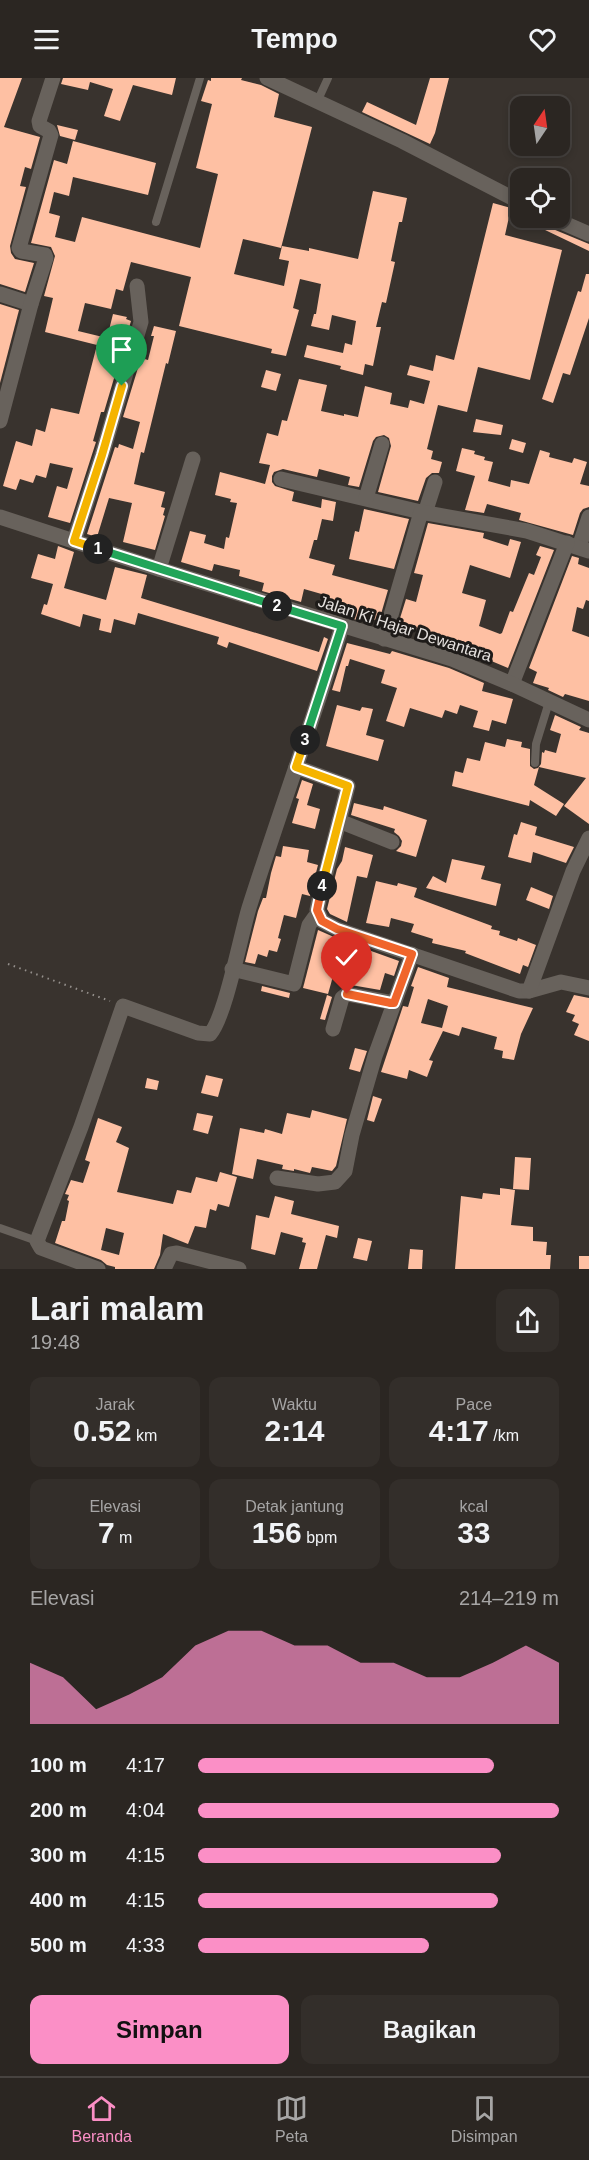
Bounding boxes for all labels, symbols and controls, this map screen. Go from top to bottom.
icon: menu [30,23,63,56]
icon: heart [526,23,559,56]
text: Tempo [251,24,338,54]
north arrow [510,96,570,156]
map controls [510,96,570,228]
button: locate [510,168,570,228]
pin [96,324,147,386]
icon: arrive [105,333,138,366]
pin: 1 [83,534,113,564]
text: 1 [94,540,102,557]
pin: 2 [262,591,292,621]
street label: Jalan Ki Hajar Dewantara [316,592,494,665]
text: 2 [273,597,281,614]
pin: 3 [290,725,320,755]
text: 3 [301,731,309,748]
pin: 4 [307,871,337,901]
text: 4 [318,877,326,894]
pin [321,932,372,994]
icon: check [330,941,363,974]
button: share [496,1289,559,1352]
text: Lari malam [30,1290,204,1327]
text: 19:48 [30,1331,80,1353]
text: Jarak [96,1396,135,1413]
text: Waktu [272,1396,317,1413]
text: Pace [456,1396,492,1413]
text: 0.52 [73,1414,131,1447]
text: 2:14 [264,1414,325,1447]
text: 4:17 [429,1414,489,1447]
text: km [131,1427,157,1444]
text: /km [489,1427,519,1444]
text: Elevasi [89,1498,141,1515]
text: Detak jantung [245,1498,344,1515]
text: kcal [460,1498,488,1515]
text: 7 [98,1516,115,1549]
text: 156 [252,1516,302,1549]
text: 33 [457,1516,491,1549]
text: m [115,1529,132,1546]
text: bpm [302,1529,337,1546]
text: Elevasi [30,1587,94,1609]
text: 214–219 m [459,1587,559,1609]
text: 100 m [30,1754,87,1776]
text: 4:17 [126,1754,165,1776]
text: 200 m [30,1799,87,1821]
text: 4:04 [126,1799,165,1821]
text: 300 m [30,1844,87,1866]
text: 4:15 [126,1844,165,1866]
text: 400 m [30,1889,87,1911]
text: 4:15 [126,1889,165,1911]
text: 500 m [30,1934,87,1956]
text: 4:33 [126,1934,165,1956]
button: Simpan [30,1995,289,2064]
button: Bagikan [301,1995,559,2064]
tab: Beranda [71,2092,132,2146]
tab: Peta [275,2092,308,2146]
tab: Disimpan [451,2092,518,2146]

